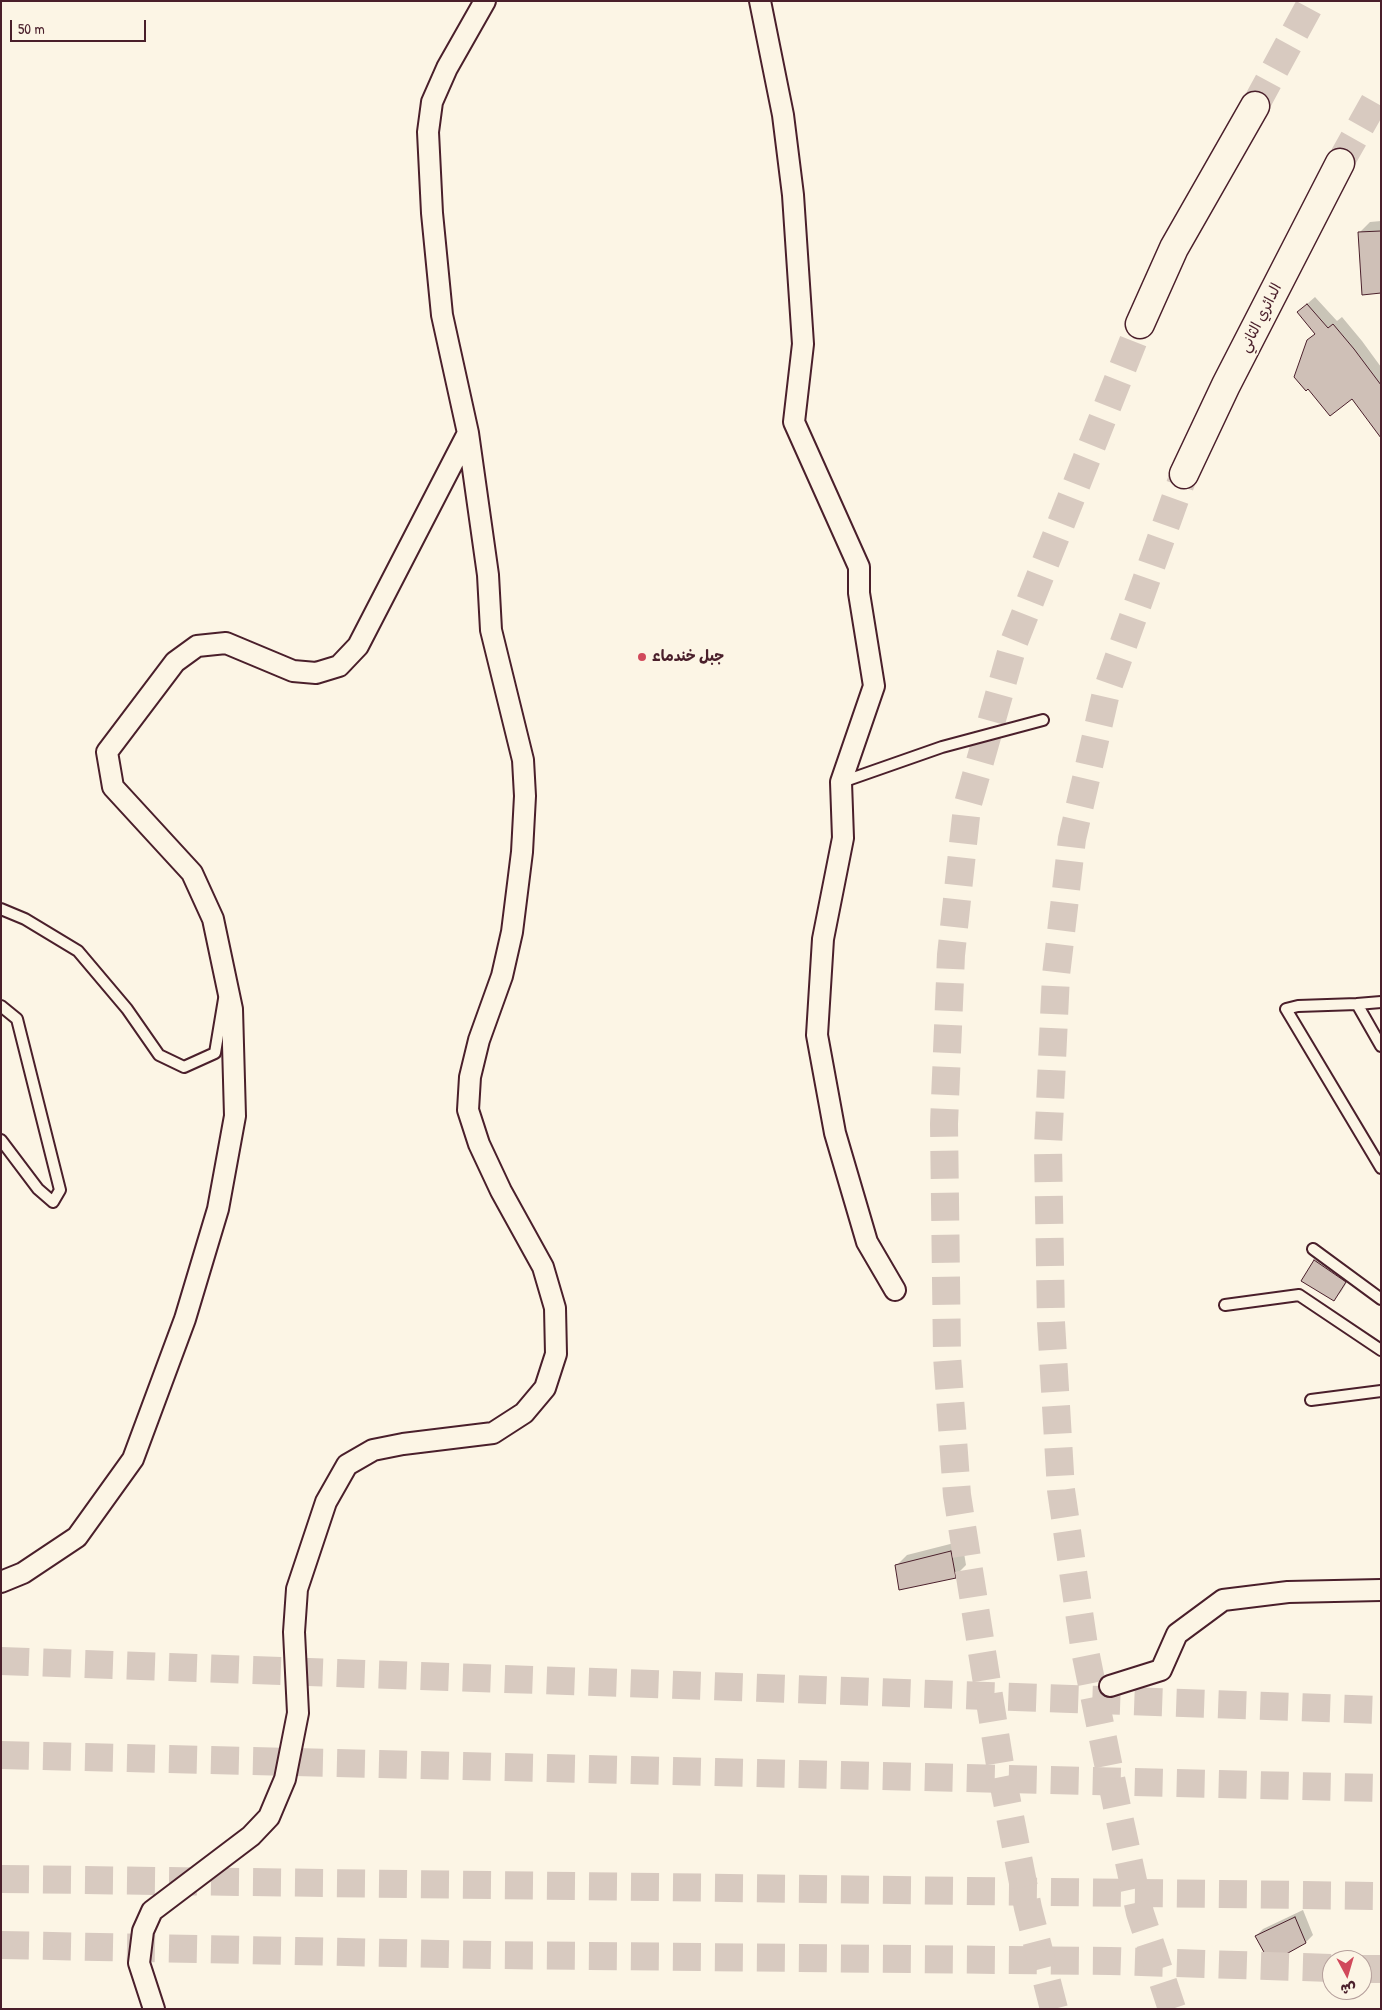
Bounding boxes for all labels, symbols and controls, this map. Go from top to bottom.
scale bar [12,10,149,42]
text: 50 m [18,18,45,39]
street label: الدائري الثاني [1236,280,1286,356]
place label: جبل خندماء [652,648,724,666]
marker: جبل خندماء [636,651,648,663]
north arrow [1322,1950,1372,2000]
text: ش [1340,1979,1357,2000]

